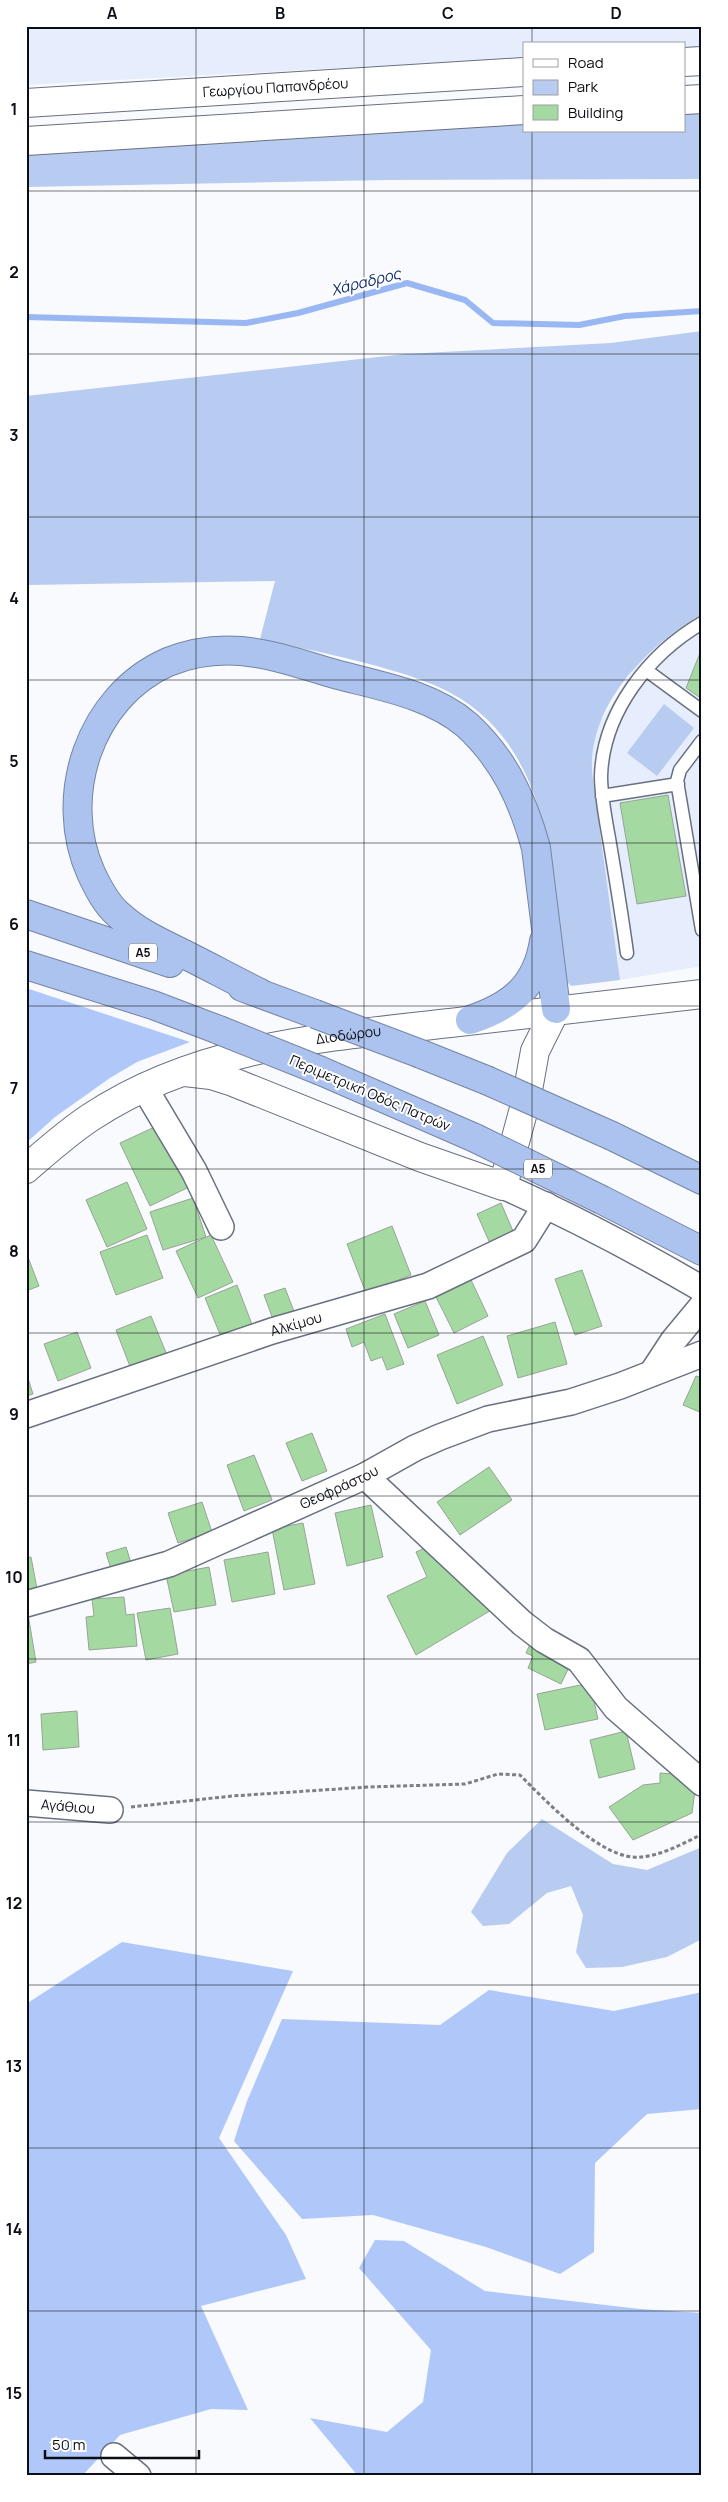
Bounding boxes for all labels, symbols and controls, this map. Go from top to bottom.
text: A [107,2,118,24]
text: B [275,2,285,24]
text: C [442,2,454,24]
text: D [610,2,622,24]
legend [523,42,686,132]
text: Road [568,52,604,73]
street label: Γεωργίου Παπανδρέου [202,73,349,101]
text: Park [568,76,598,97]
text: 1 [10,98,18,120]
text: Building [568,102,623,123]
text: 2 [9,261,19,283]
water label: Χάραδρος [329,262,405,300]
text: 3 [9,424,19,446]
text: 4 [9,587,19,609]
text: 5 [9,750,19,772]
text: 6 [9,913,19,935]
road number: Α5 [129,944,157,962]
street label: Διοδώρου [314,1021,382,1048]
street label: Περιμετρική Οδός Πατρών [287,1050,453,1135]
text: 7 [10,1077,18,1099]
road number: Α5 [524,1160,552,1178]
text: 8 [9,1240,19,1262]
street label: Αλκίμου [268,1307,324,1340]
text: 9 [9,1403,19,1425]
street label: Θεοφράστου [297,1461,381,1513]
text: 10 [5,1566,23,1588]
text: 11 [7,1729,21,1751]
street label: Αγάθιου [40,1794,96,1818]
text: 12 [6,1892,22,1914]
text: 13 [6,2055,22,2077]
text: 14 [6,2218,22,2240]
text: 15 [6,2382,22,2404]
scale bar [45,2427,199,2459]
text: 50 m [52,2434,86,2455]

